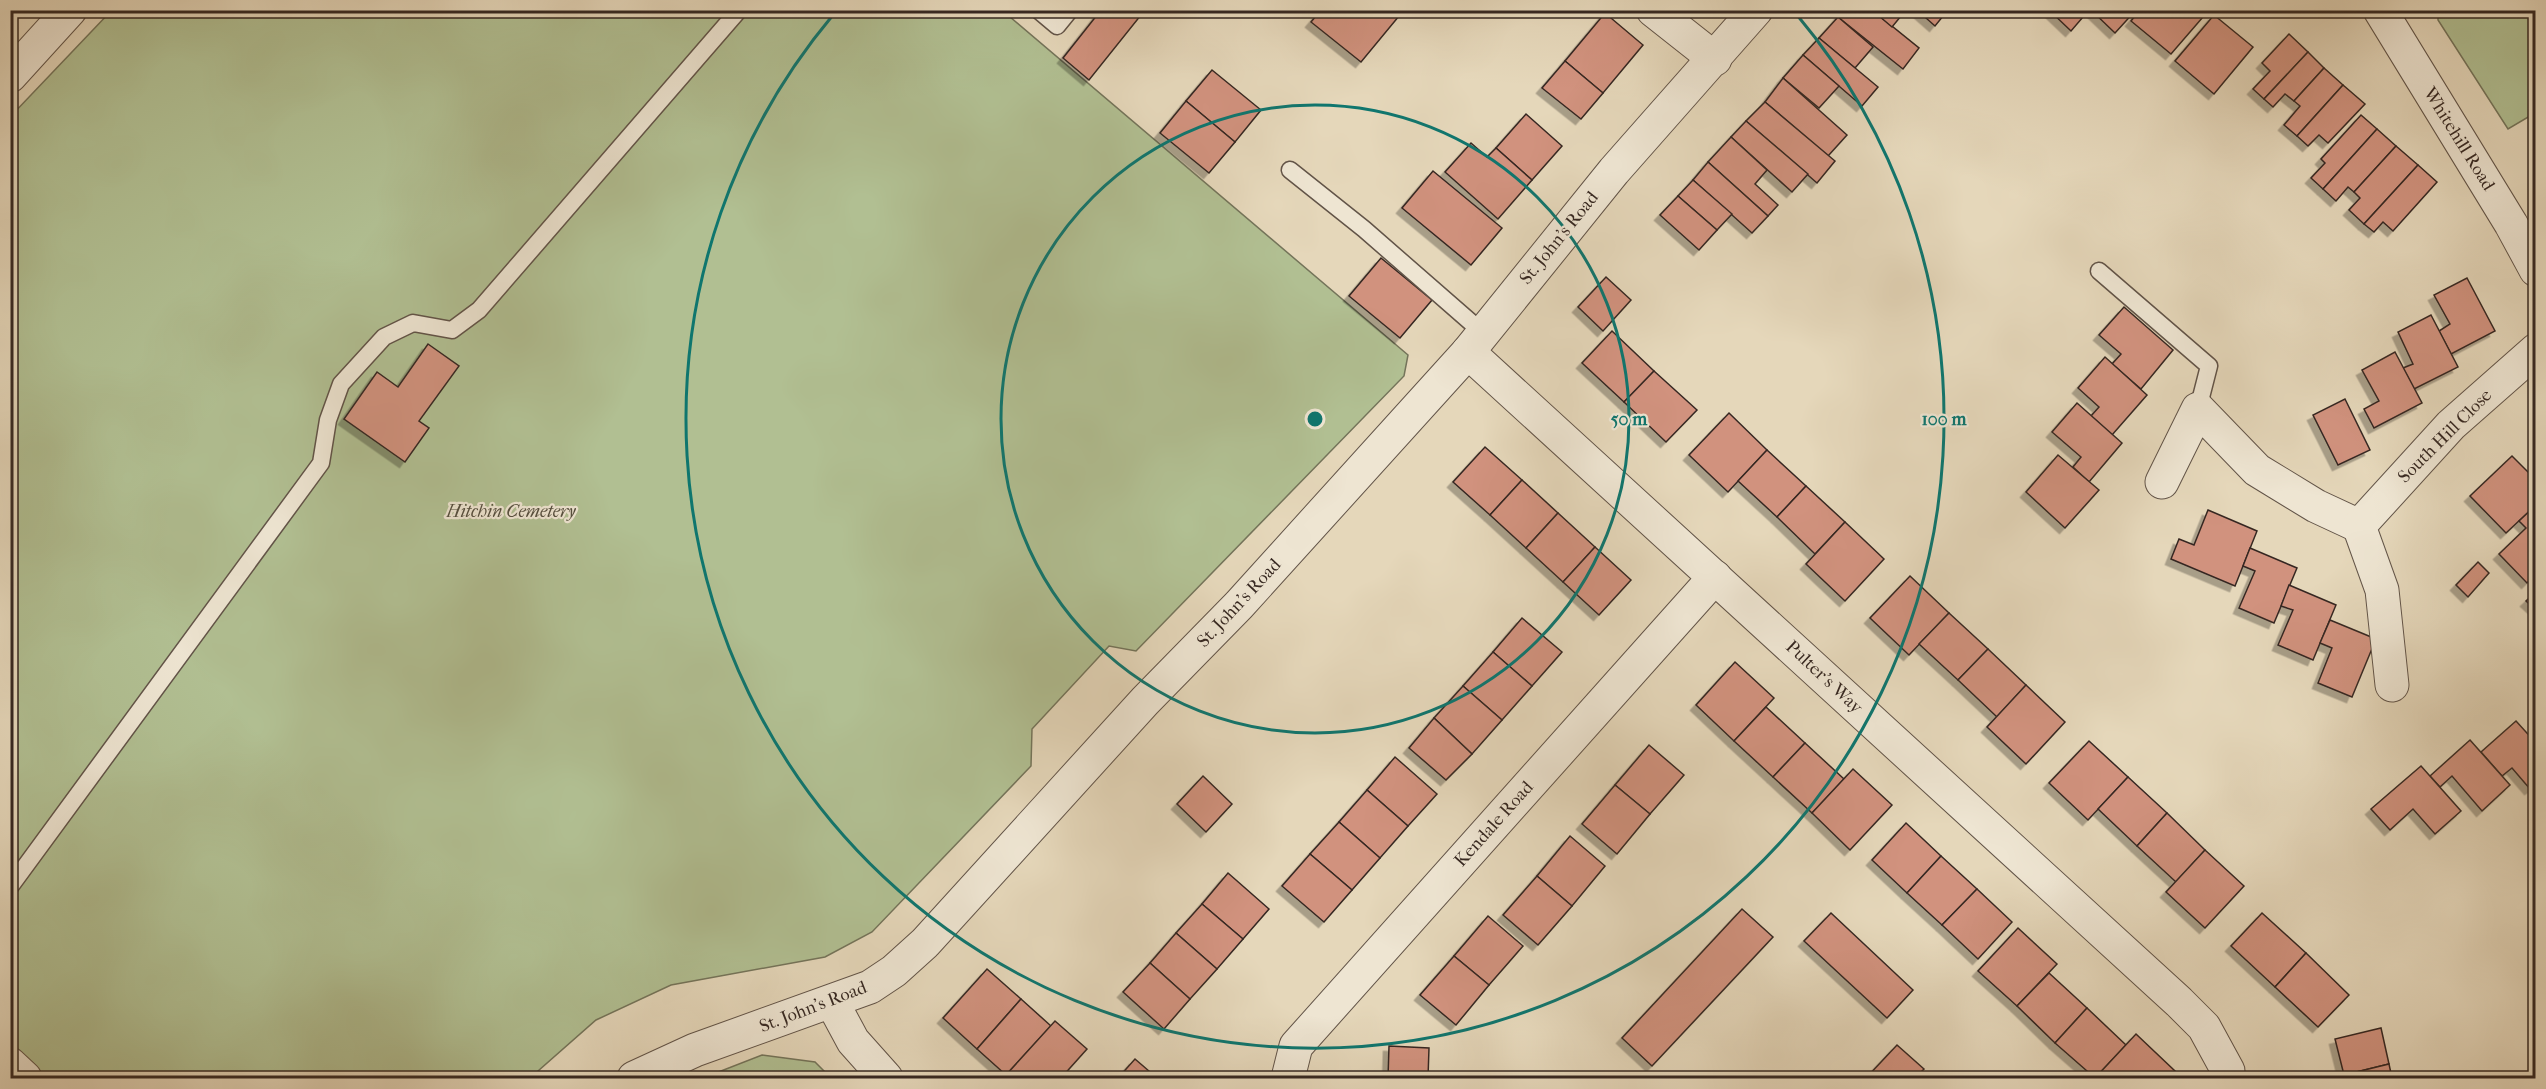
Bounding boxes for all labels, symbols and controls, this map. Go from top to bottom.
street label: Whitehill Road [2418,83,2499,195]
street label: St. John's Road [1515,187,1603,289]
street label: South Hill Close [2394,385,2496,487]
centre of rings [1305,409,1325,429]
text: 50 m [1611,409,1648,430]
text: 100 m [1921,409,1968,430]
park label: Hitchin Cemetery [445,501,576,522]
street label: St. John's Road [1193,554,1285,652]
street label: Pulter's Way [1781,636,1868,719]
street label: Kendale Road [1450,777,1538,871]
street label: St. John's Road [756,977,870,1037]

